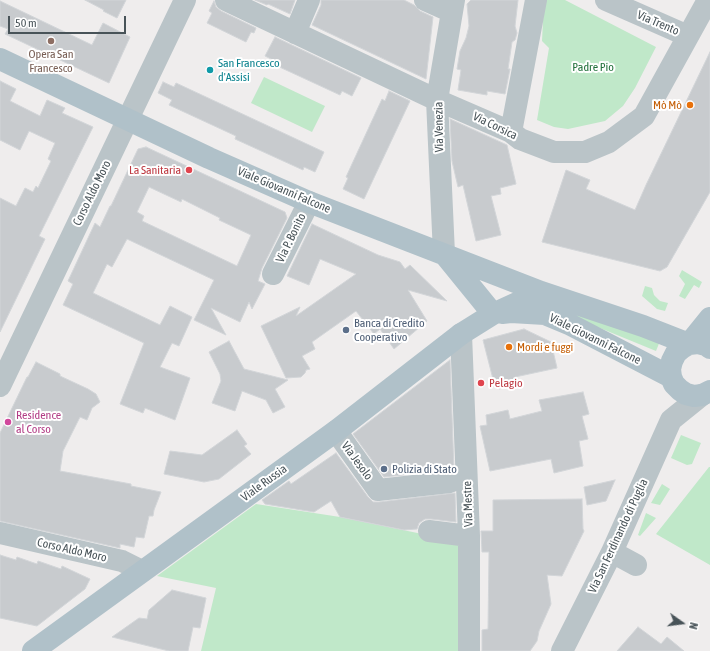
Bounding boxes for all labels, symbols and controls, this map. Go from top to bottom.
scale bar [10,8,128,34]
street label: Via Trento [635,8,681,38]
text: 50 m [15,16,37,30]
marker: Opera San Francesco [46,36,56,46]
place label: Opera San Francesco [28,47,74,75]
place label: San Francesco d'Assisi [218,56,280,84]
park label: Padre Pio [572,60,614,74]
marker: San Francesco d'Assisi [205,65,215,75]
place label: Mò Mò [653,98,682,112]
marker: Mò Mò [685,100,695,110]
street label: Via Venezia [431,101,447,153]
street label: Via Corsica [471,109,519,143]
street label: Corso Aldo Moro [70,158,114,228]
place label: La Sanitaria [129,163,181,177]
street label: Viale Giovanni Falcone [235,164,333,216]
marker: La Sanitaria [184,165,194,175]
street label: Via P. Bonito [273,211,309,265]
street label: Viale Giovanni Falcone [547,311,643,367]
place label: Banca di Credito Cooperativo [354,316,425,344]
marker: Banca di Credito Cooperativo [341,325,351,335]
place label: Mordi e fuggi [517,340,573,354]
marker: Mordi e fuggi [504,342,514,352]
place label: Pelagio [489,376,523,390]
marker: Pelagio [476,378,486,388]
place label: Residence al Corso [16,408,61,436]
marker: Residence al Corso [3,417,13,427]
street label: Via Jesolo [338,439,376,483]
street label: Viale Russia [238,462,290,504]
place label: Polizia di Stato [392,462,457,476]
marker: Polizia di Stato [379,464,389,474]
street label: Via San Ferdinando di Puglia [585,476,651,596]
street label: Via Mestre [460,481,476,527]
street label: Corso Aldo Moro [36,535,108,565]
north arrow [662,603,702,643]
text: N [687,621,700,631]

